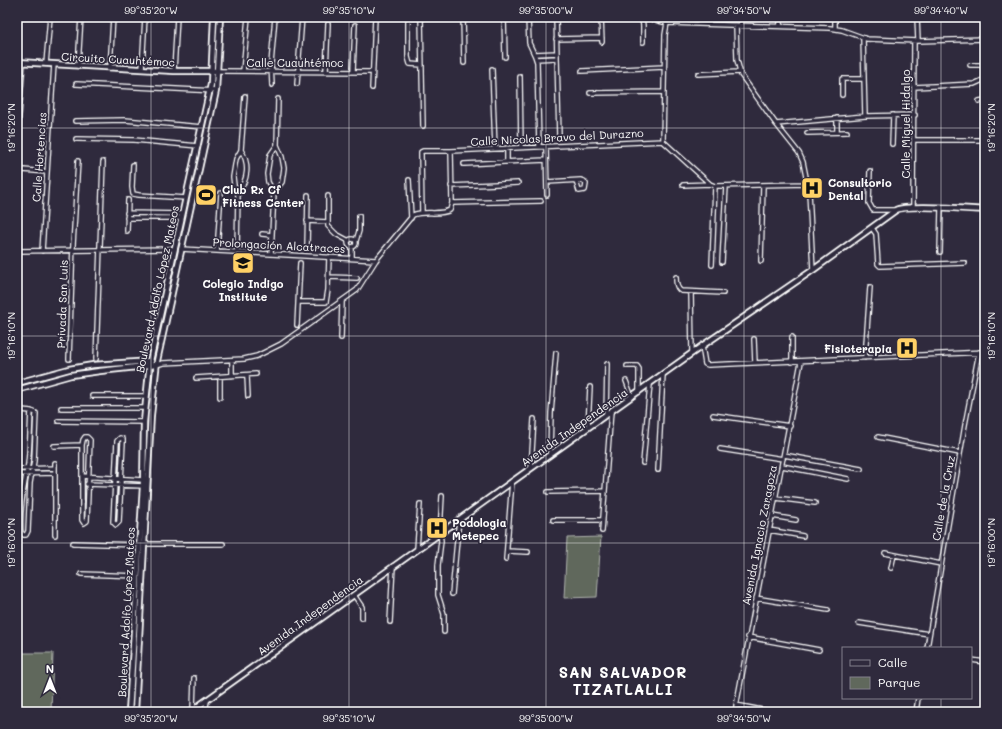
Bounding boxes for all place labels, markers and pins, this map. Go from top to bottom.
hospital icon: Consultorio Dental [799,175,825,201]
place label: Consultorio Dental [828,175,892,203]
sports icon: Club Rx Cf Fitness Center [193,182,219,208]
place label: Club Rx Cf Fitness Center [222,182,304,210]
school or university icon: Colegio Indigo Institute [230,250,256,276]
place label: Colegio Indigo Institute [202,276,284,304]
hospital icon: Fisioterapia [894,335,920,361]
place label: Fisioterapia [824,341,892,356]
hospital icon: Podologia Metepec [424,515,450,541]
place label: Podologia Metepec [452,515,507,543]

